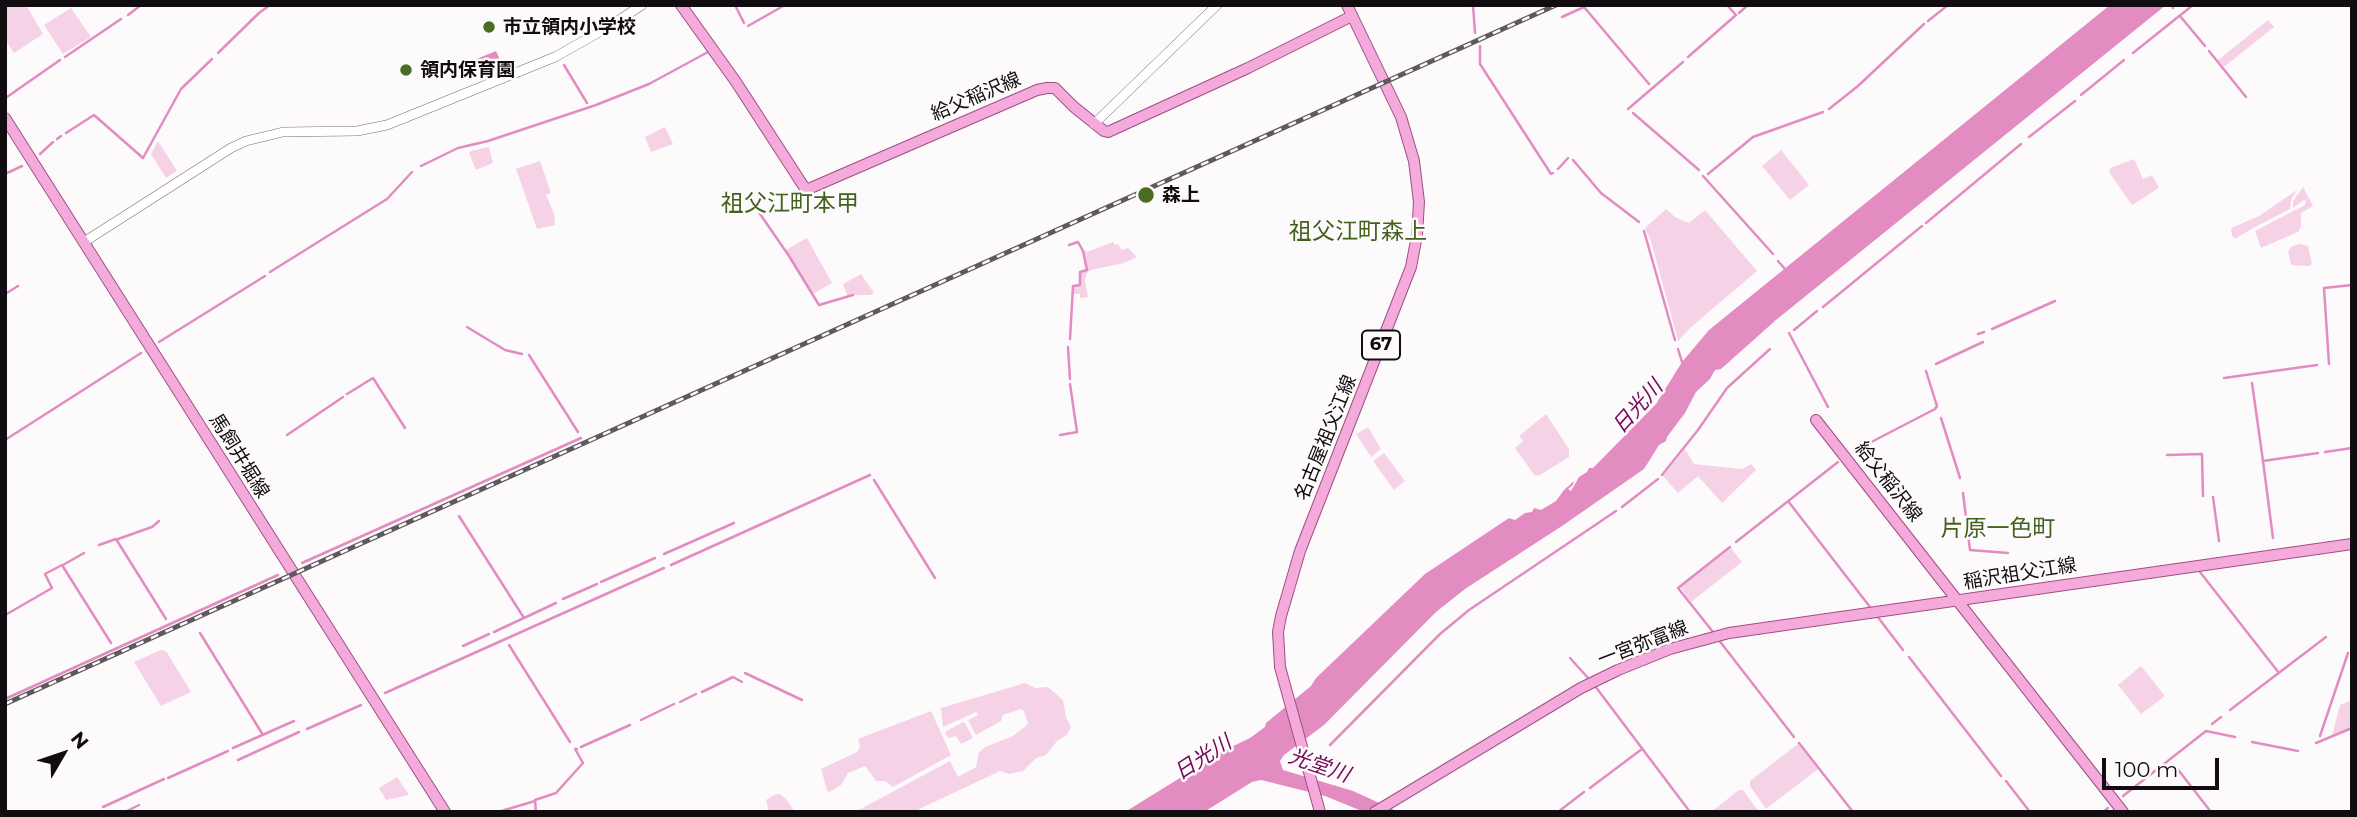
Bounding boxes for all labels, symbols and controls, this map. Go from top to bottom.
place label: 市立領内小学校 [503,16,636,38]
marker: 市立領内小学校 [481,19,497,35]
place label: 領内保育園 [420,59,515,81]
marker: 領内保育園 [398,62,414,78]
street label: 給父稲沢線 [928,68,1024,126]
place label: 森上 [1162,184,1200,206]
marker: 森上 [1136,185,1156,205]
district label: 祖父江町本甲 [721,190,859,218]
district label: 祖父江町森上 [1289,218,1427,246]
road number: 67 [1362,330,1400,360]
street label: 名古屋祖父江線 [1291,372,1361,504]
water label: 日光川 [1608,375,1668,439]
street label: 馬飼井堀線 [204,410,274,502]
street label: 給父稲沢線 [1850,438,1926,526]
district label: 片原一色町 [1941,515,2055,543]
street label: 稲沢祖父江線 [1962,554,2078,594]
street label: 一宮弥富線 [1595,616,1691,672]
north arrow [28,719,98,789]
text: N [66,727,93,754]
water label: 日光川 [1170,730,1236,786]
water label: 光堂川 [1285,744,1353,788]
scale bar [2105,744,2222,788]
text: 100 m [2115,757,2178,782]

